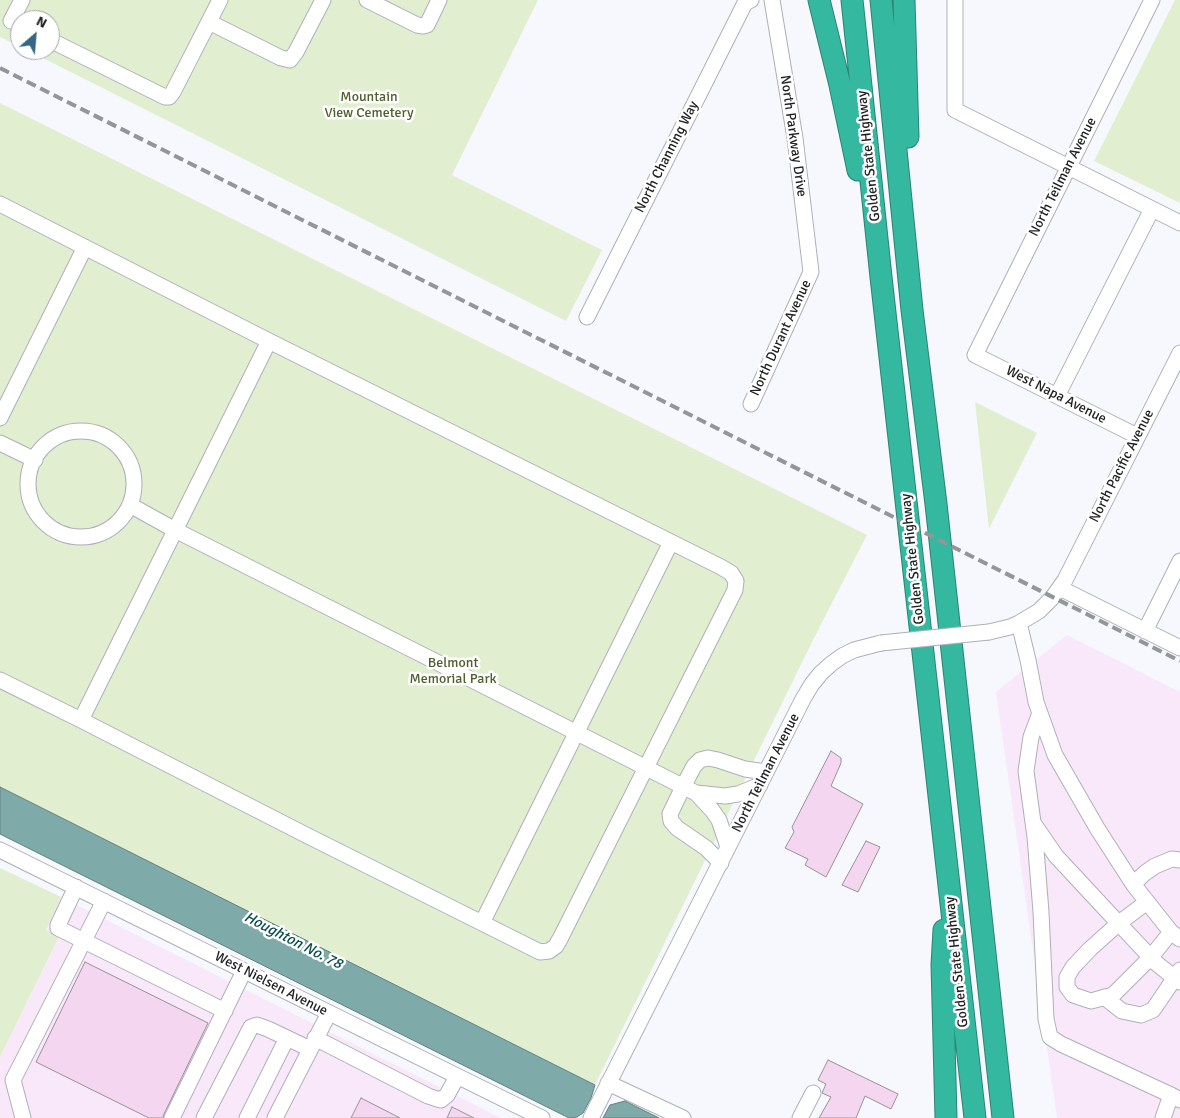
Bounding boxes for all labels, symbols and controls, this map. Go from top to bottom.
north arrow [10,10,60,60]
text: N [33,12,50,32]
street label: North Parkway Drive [776,74,810,198]
park label: Mountain View Cemetery [324,89,414,121]
street label: Golden State Highway [854,90,884,222]
street label: North Channing Way [632,98,702,216]
street label: North Teilman Avenue [1026,115,1100,239]
street label: North Durant Avenue [747,277,815,399]
street label: West Napa Avenue [1003,362,1109,428]
street label: North Pacific Avenue [1086,407,1158,525]
street label: Golden State Highway [898,493,928,625]
park label: Belmont Memorial Park [409,655,497,688]
street label: North Teilman Avenue [729,711,803,835]
street label: Golden State Highway [942,896,972,1028]
water label: Houghton No. 78 [241,908,345,974]
street label: West Nielsen Avenue [212,948,330,1020]

